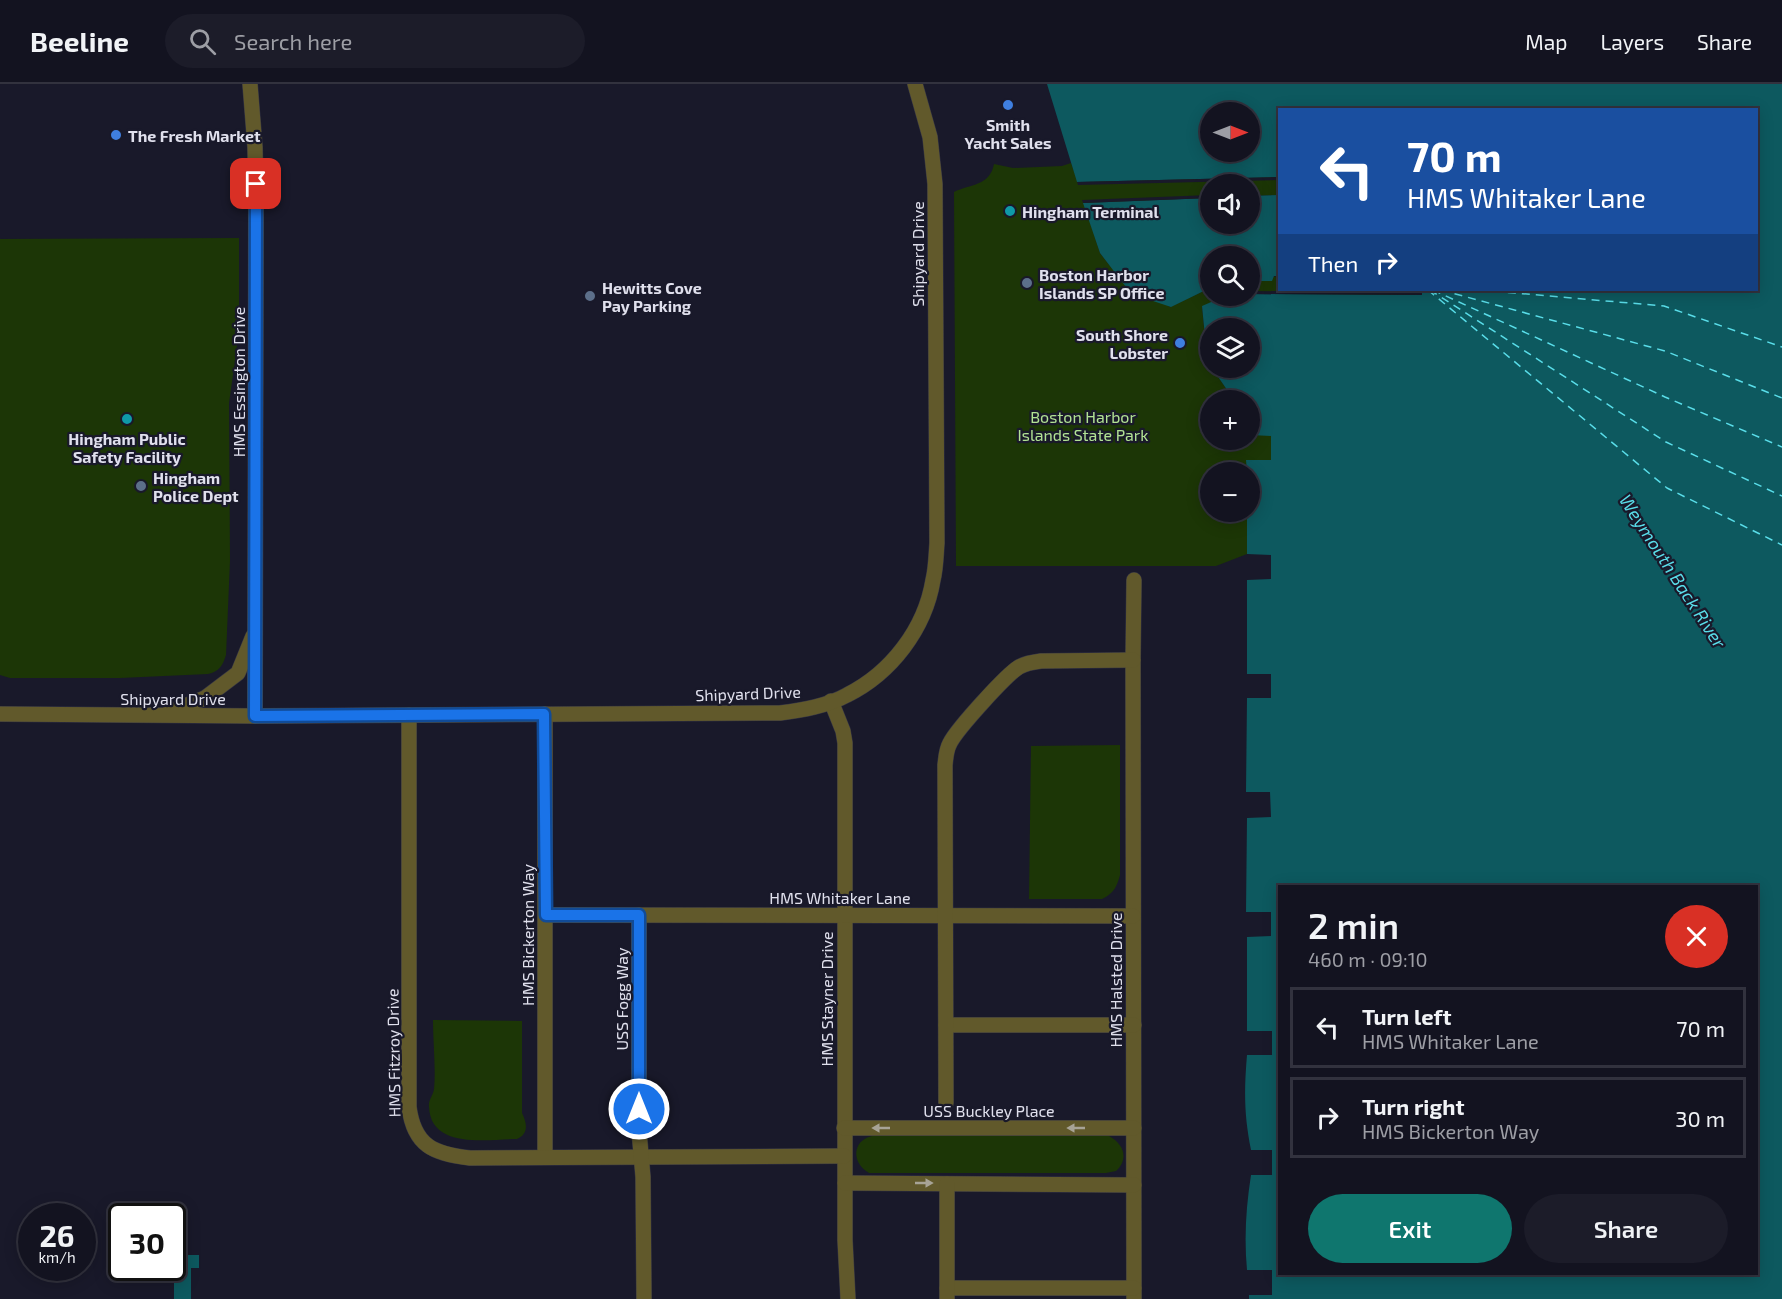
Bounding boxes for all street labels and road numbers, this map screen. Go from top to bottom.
street label: Shipyard Drive [908,201,927,307]
street label: HMS Essington Drive [229,307,248,457]
street label: Shipyard Drive [695,682,801,704]
street label: Shipyard Drive [120,689,226,708]
street label: HMS Bickerton Way [518,863,537,1006]
street label: HMS Whitaker Lane [769,888,911,907]
street label: HMS Halsted Drive [1106,912,1125,1048]
street label: HMS Stayner Drive [817,931,836,1067]
street label: USS Fogg Way [612,947,631,1051]
street label: HMS Fitzroy Drive [382,988,404,1118]
street label: USS Buckley Place [923,1101,1055,1120]

